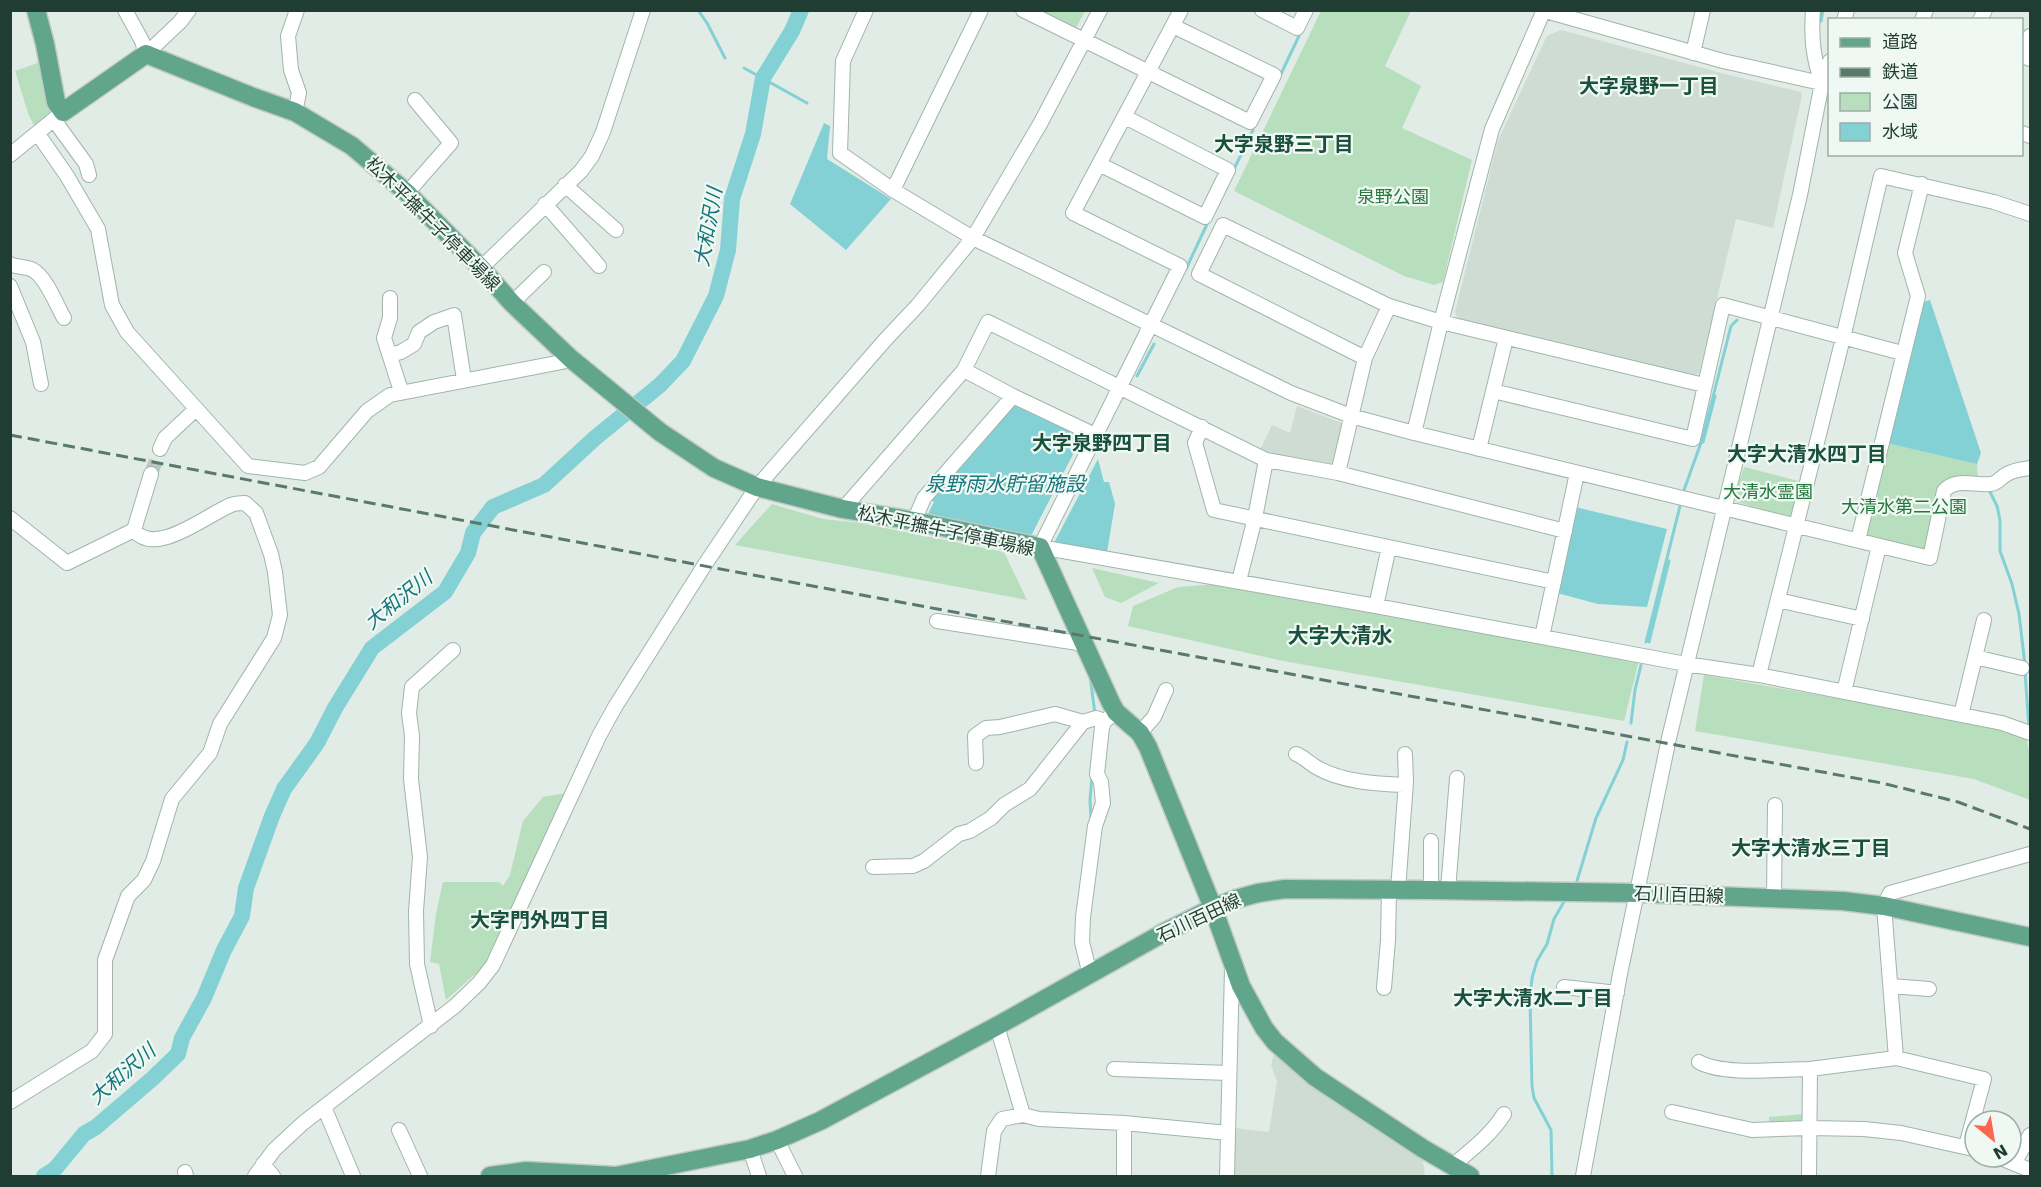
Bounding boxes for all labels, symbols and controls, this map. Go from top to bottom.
legend [1828,18,2023,156]
text: 道路 [1882,31,1918,52]
text: 鉄道 [1882,61,1918,82]
district label: 大字泉野一丁目 [1579,74,1719,98]
text: 公園 [1882,91,1918,112]
text: 水域 [1882,121,1918,142]
district label: 大字泉野三丁目 [1214,132,1354,156]
street label: 松木平撫牛子停車場線 [362,153,504,295]
water label: 大和沢川 [689,184,727,268]
park label: 泉野公園 [1357,186,1429,207]
district label: 大字泉野四丁目 [1032,431,1172,455]
district label: 大字大清水四丁目 [1727,442,1887,466]
water label: 泉野雨水貯留施設 [925,472,1088,496]
park label: 大清水霊園 [1723,481,1813,502]
park label: 大清水第二公園 [1841,496,1967,517]
street label: 松木平撫牛子停車場線 [856,502,1036,559]
water label: 大和沢川 [359,564,438,634]
district label: 大字大清水 [1288,624,1393,648]
district label: 大字大清水三丁目 [1731,836,1891,860]
street label: 石川百田線 [1634,882,1724,907]
street label: 石川百田線 [1154,889,1244,946]
district label: 大字門外四丁目 [470,908,610,932]
district label: 大字大清水二丁目 [1453,986,1613,1010]
water label: 大和沢川 [84,1037,162,1109]
north arrow [1963,1109,2023,1169]
text: N [1990,1140,2011,1163]

